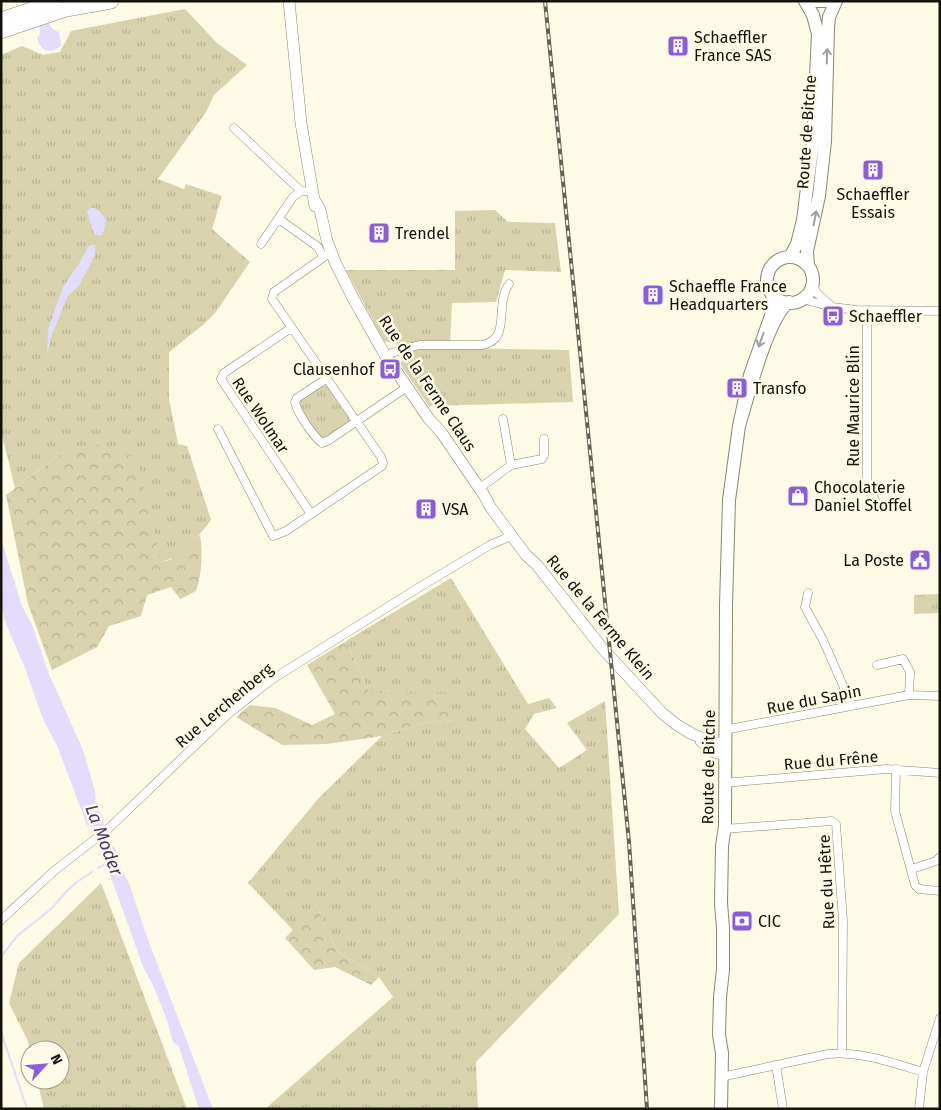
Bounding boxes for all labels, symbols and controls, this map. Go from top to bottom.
place label: Schaeffler France SAS [694,28,772,65]
building icon: Schaeffler France SAS [666,34,690,58]
one-way arrow [823,48,832,64]
street label: Route de Bitche [793,74,820,190]
building icon: Schaeffler Essais [861,158,885,182]
place label: Schaeffler Essais [837,185,910,222]
one-way arrow [811,210,820,226]
building icon: Trendel [367,221,391,245]
place label: Trendel [395,224,450,243]
place label: Schaeffle France Headquarters [669,277,787,314]
building icon: Schaeffle France Headquarters [641,283,665,307]
bus stop icon: Schaeffler [821,304,845,328]
place label: Schaeffler [849,307,923,326]
street label: Rue de la Ferme Claus [375,312,480,455]
one-way arrow [756,332,765,347]
street label: Rue Maurice Blin [844,345,863,467]
bus stop icon: Clausenhof [378,357,402,381]
place label: Clausenhof [293,360,376,379]
street label: Rue Wolmar [228,374,293,458]
building icon: Transfo [725,376,749,400]
place label: Transfo [753,379,807,398]
place label: Chocolaterie Daniel Stoffel [814,478,912,515]
shop icon: Chocolaterie Daniel Stoffel [786,484,810,508]
building icon: VSA [414,497,438,521]
place label: VSA [442,500,469,519]
public building icon: La Poste [908,548,932,572]
street label: Rue de la Ferme Klein [543,551,659,684]
place label: La Poste [843,551,904,570]
street label: Rue Lerchenberg [172,659,277,752]
street label: Rue du Sapin [765,681,863,718]
street label: Route de Bitche [698,710,719,824]
street label: Rue du Frêne [783,747,879,774]
water label: La Moder [80,801,128,880]
street label: Rue du Hêtre [815,834,838,930]
bank icon: CIC [730,909,754,933]
place label: CIC [758,912,781,931]
north arrow [20,1040,70,1090]
text: N [47,1052,66,1067]

